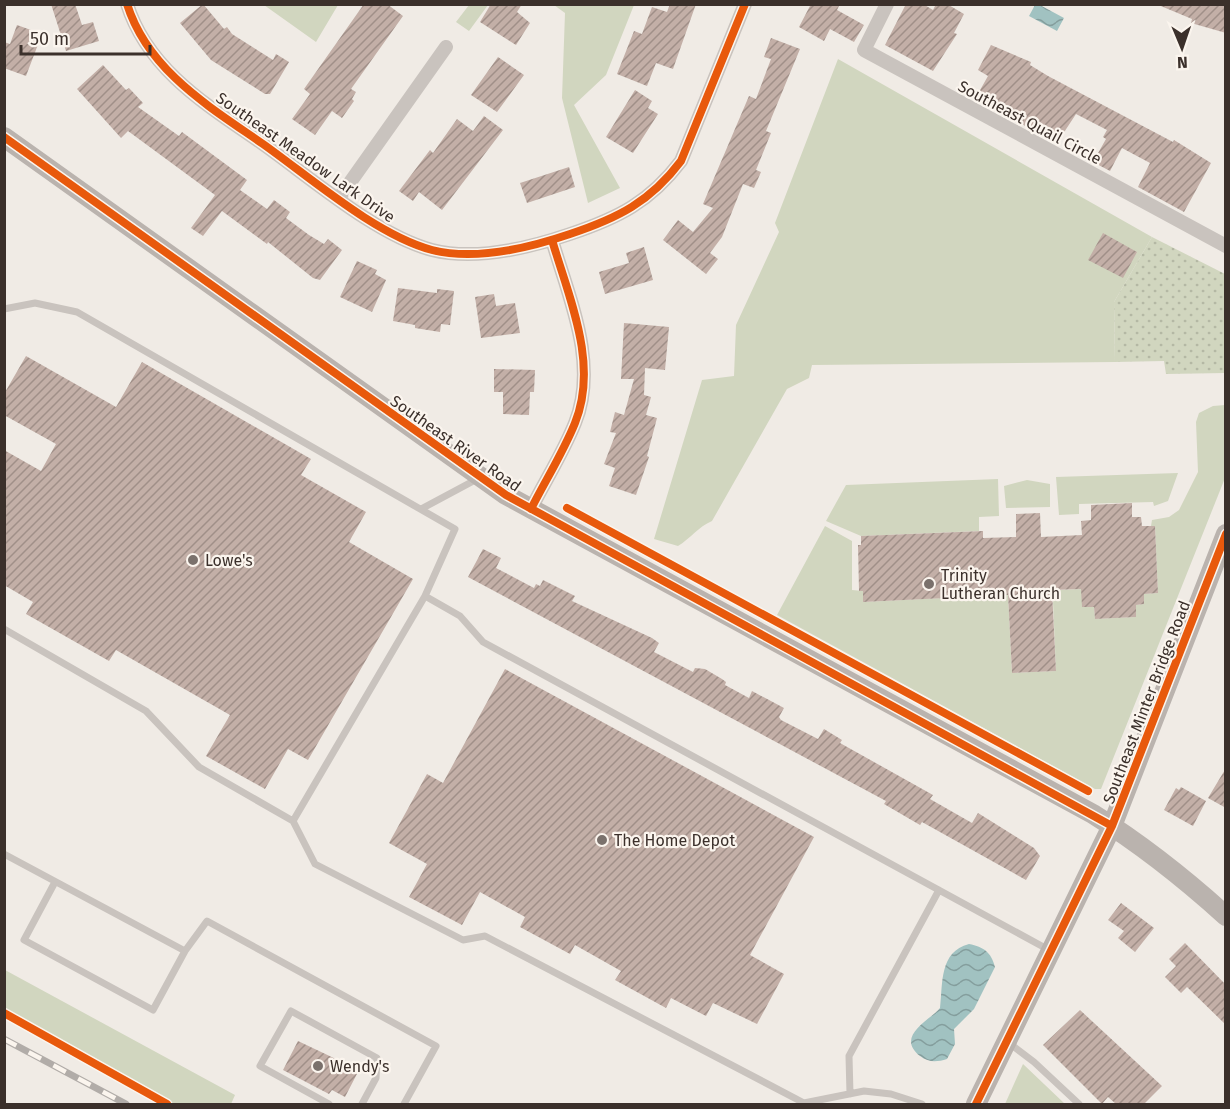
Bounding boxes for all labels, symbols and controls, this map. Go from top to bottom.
scale bar [21,18,150,56]
north arrow [1152,18,1212,78]
text: 50 m [30,28,69,50]
text: N [1177,53,1188,72]
street label: Southeast Quail Circle [955,77,1105,168]
street label: Southeast Meadow Lark Drive [213,88,399,227]
street label: Southeast River Road [387,391,525,496]
place label: Lowe's [205,551,253,570]
marker: Lowe's [186,553,200,567]
place label: Trinity Lutheran Church [941,566,1060,603]
marker: Trinity Lutheran Church [922,577,936,591]
street label: Southeast Minter Bridge Road [1099,598,1194,806]
place label: The Home Depot [614,831,735,850]
marker: The Home Depot [595,833,609,847]
place label: Wendy's [330,1057,389,1076]
marker: Wendy's [311,1059,325,1073]

